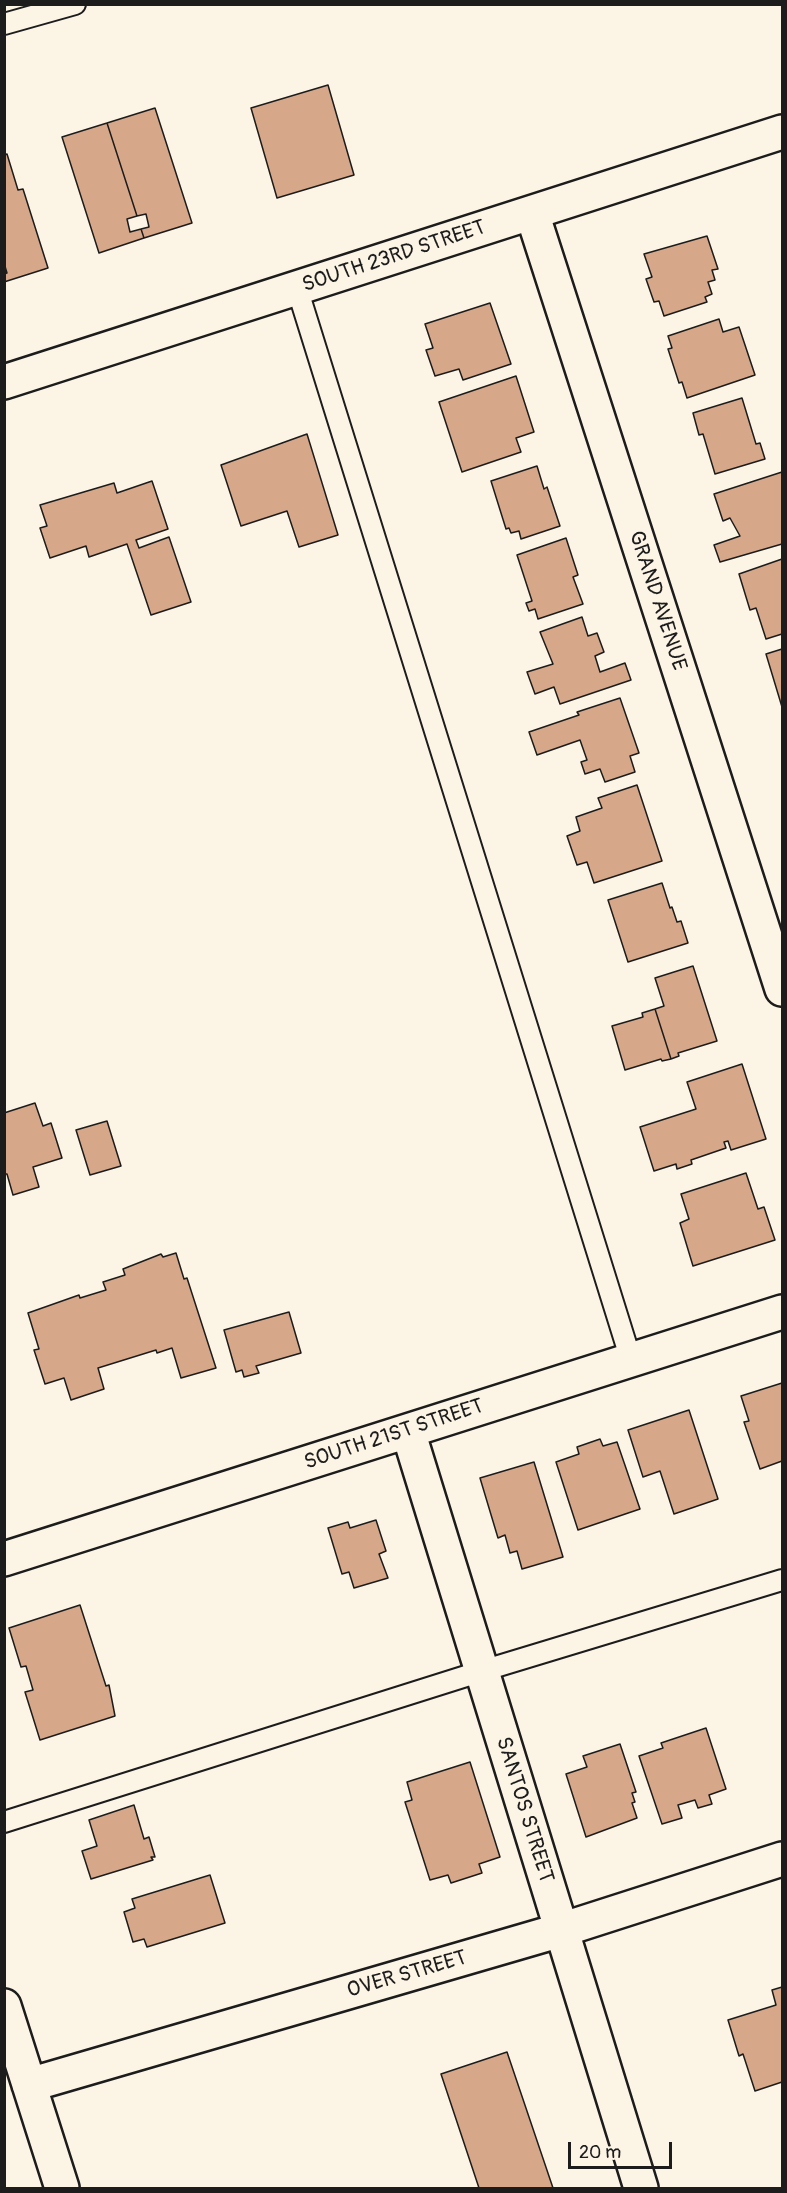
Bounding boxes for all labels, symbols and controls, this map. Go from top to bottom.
street label: SOUTH 23RD STREET [299,215,489,299]
street label: GRAND AVENUE [623,528,691,674]
street label: SOUTH 21ST STREET [301,1394,487,1476]
street label: SANTOS STREET [490,1734,558,1886]
street label: OVER STREET [344,1946,470,2004]
scale bar [571,2130,674,2168]
text: 20 m [579,2141,621,2164]

